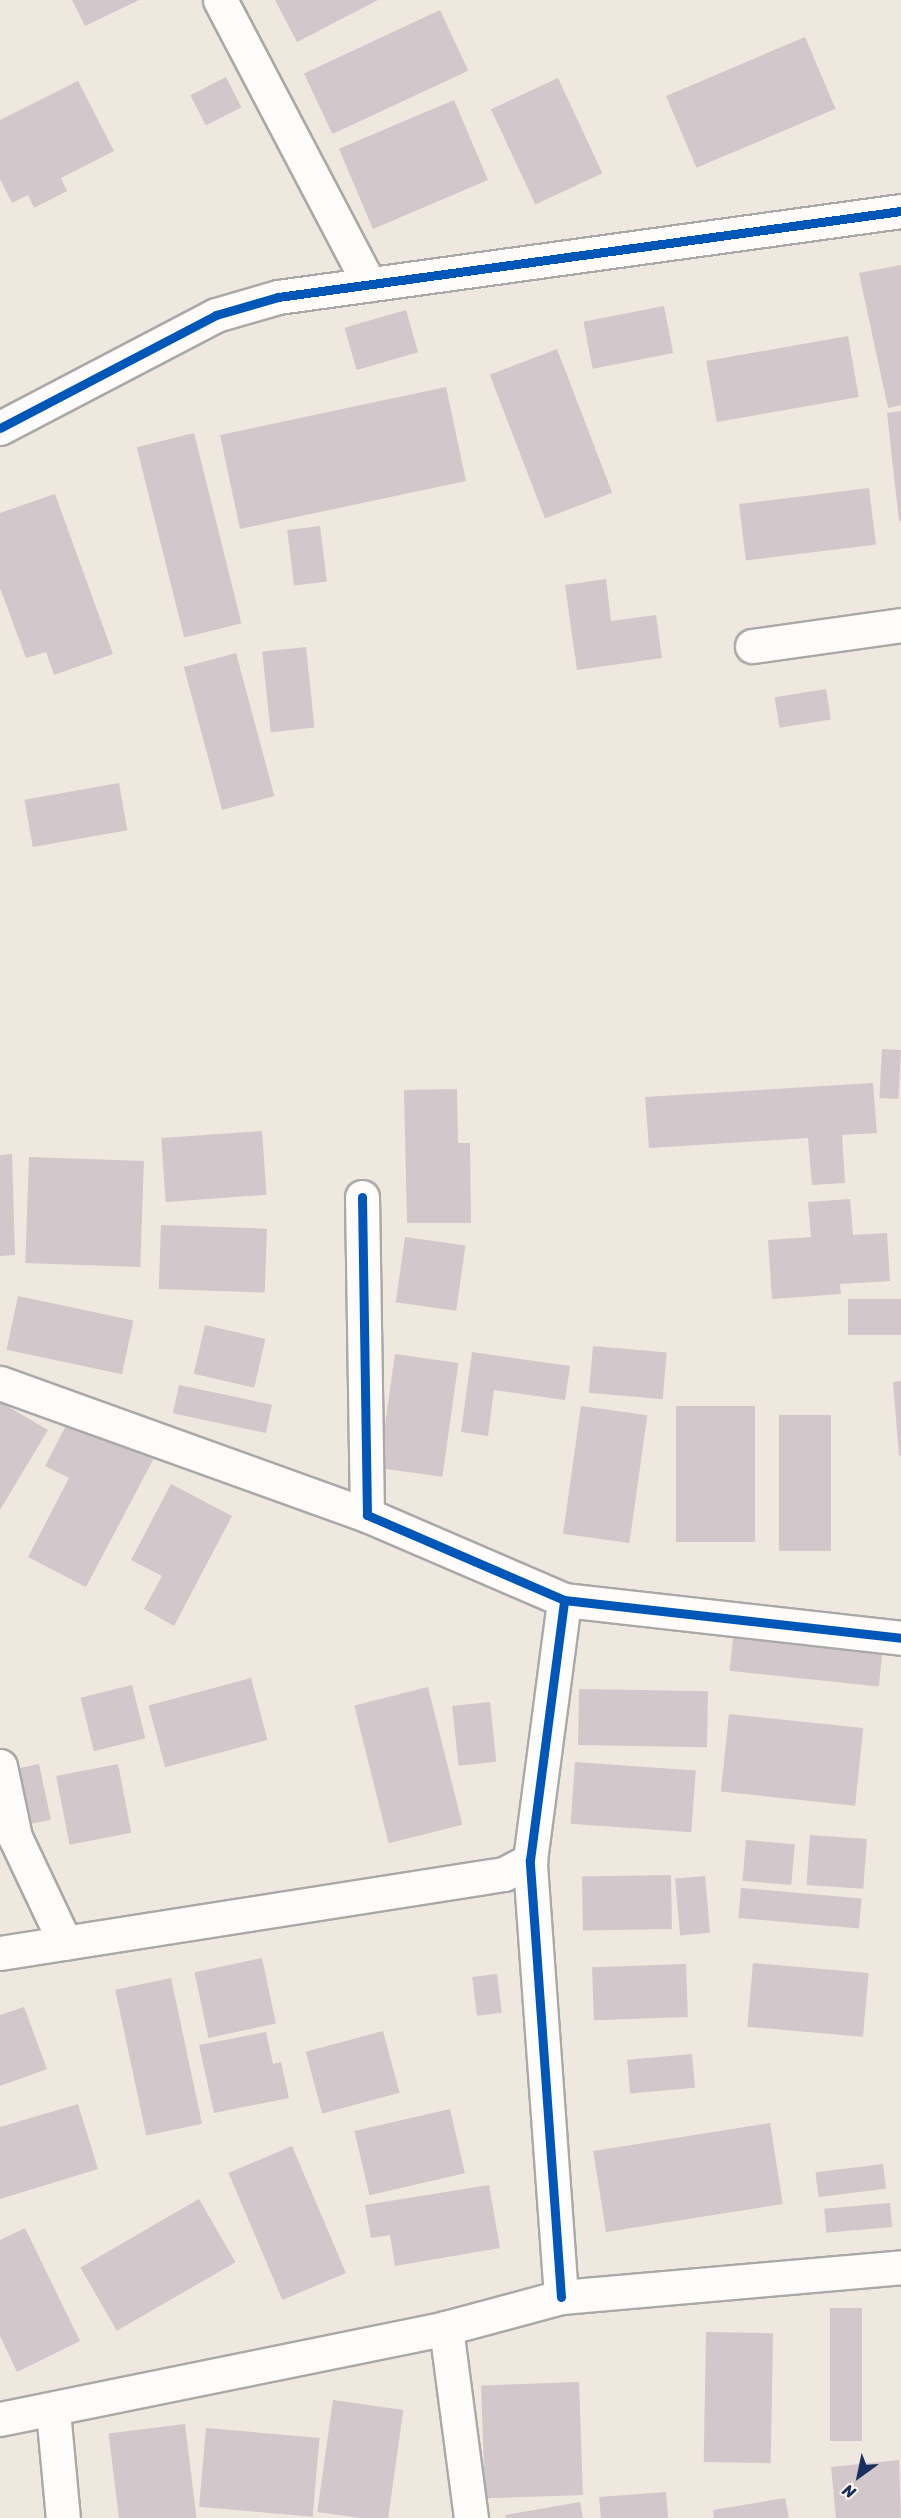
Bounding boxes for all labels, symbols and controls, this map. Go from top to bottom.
north arrow [829,2446,889,2506]
text: N [836,2476,861,2507]

